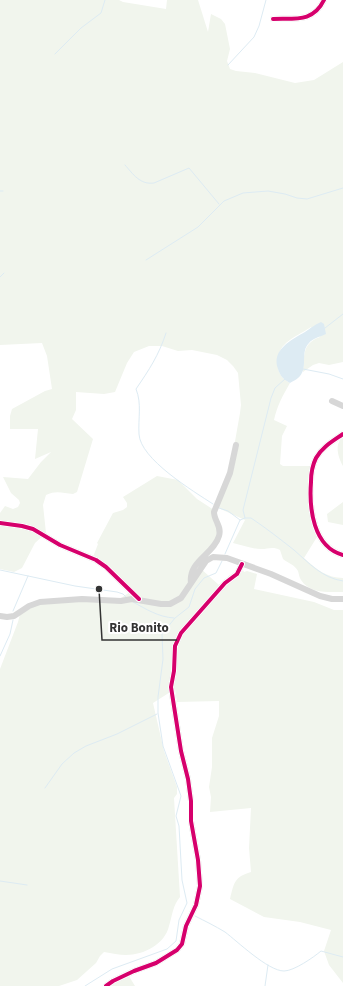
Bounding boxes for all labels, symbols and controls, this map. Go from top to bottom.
callout: Rio Bonito [102,615,177,640]
text: Rio Bonito [109,619,169,637]

